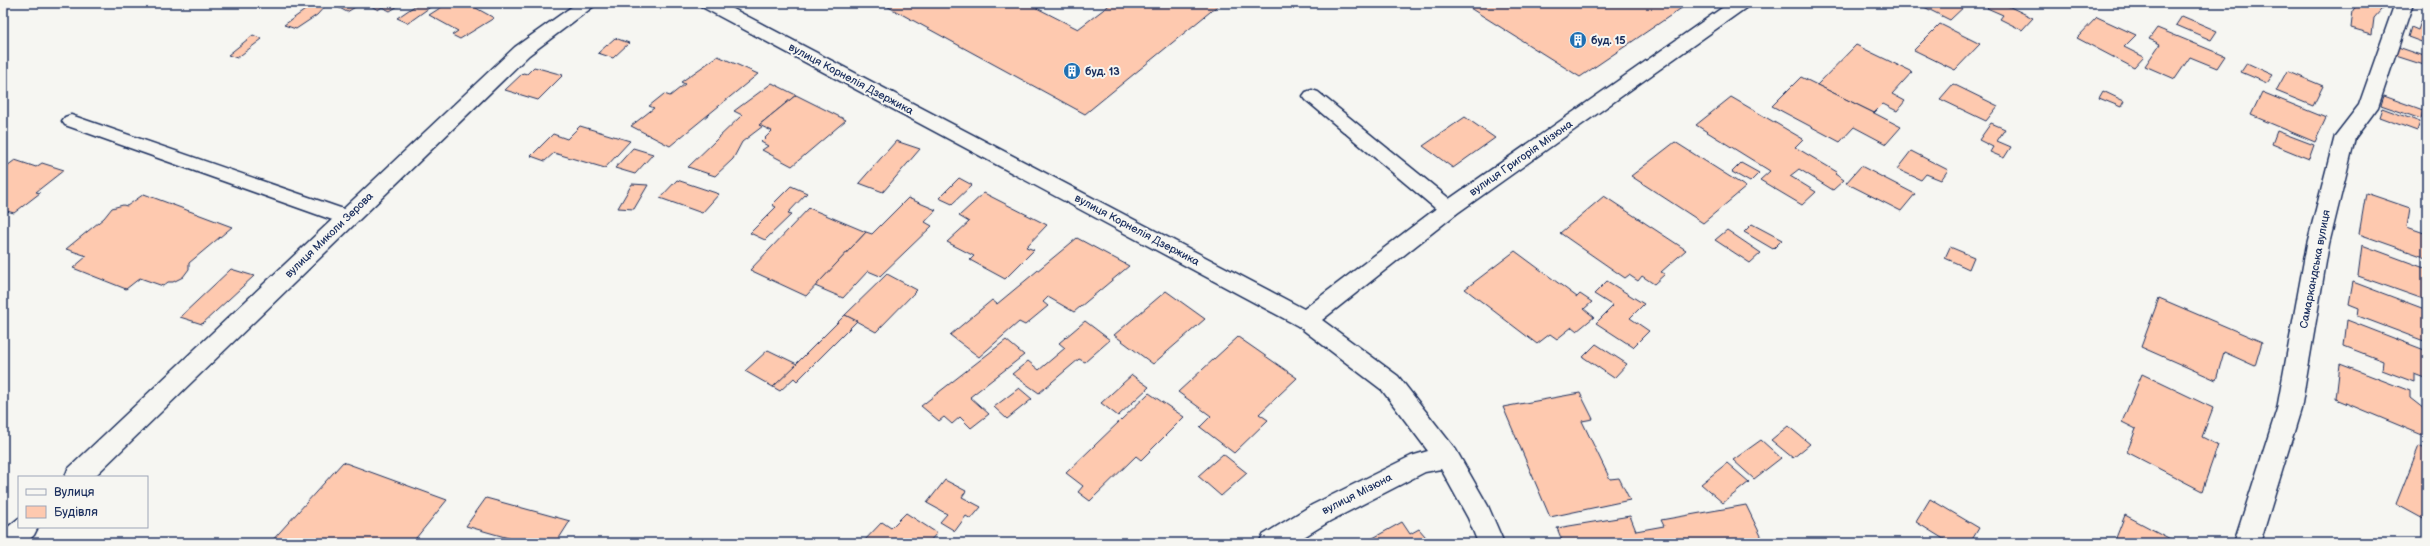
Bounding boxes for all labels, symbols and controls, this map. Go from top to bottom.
building icon: буд. 15 [1568,30,1588,50]
place label: буд. 15 [1591,34,1626,47]
street label: вулиця Корнелія Дзержика [786,41,916,118]
building icon: буд. 13 [1062,61,1082,81]
place label: буд. 13 [1085,65,1120,78]
street label: вулиця Григорія Мізюна [1467,117,1576,199]
street label: вулиця Миколи Зерова [282,189,376,280]
street label: вулиця Корнелія Дзержика [1072,192,1202,269]
street label: Самаркандська вулиця [2297,208,2333,330]
street label: вулиця Мізюна [1320,471,1395,517]
legend [18,476,148,528]
text: Вулиця [54,485,95,500]
text: Будівля [54,505,98,520]

